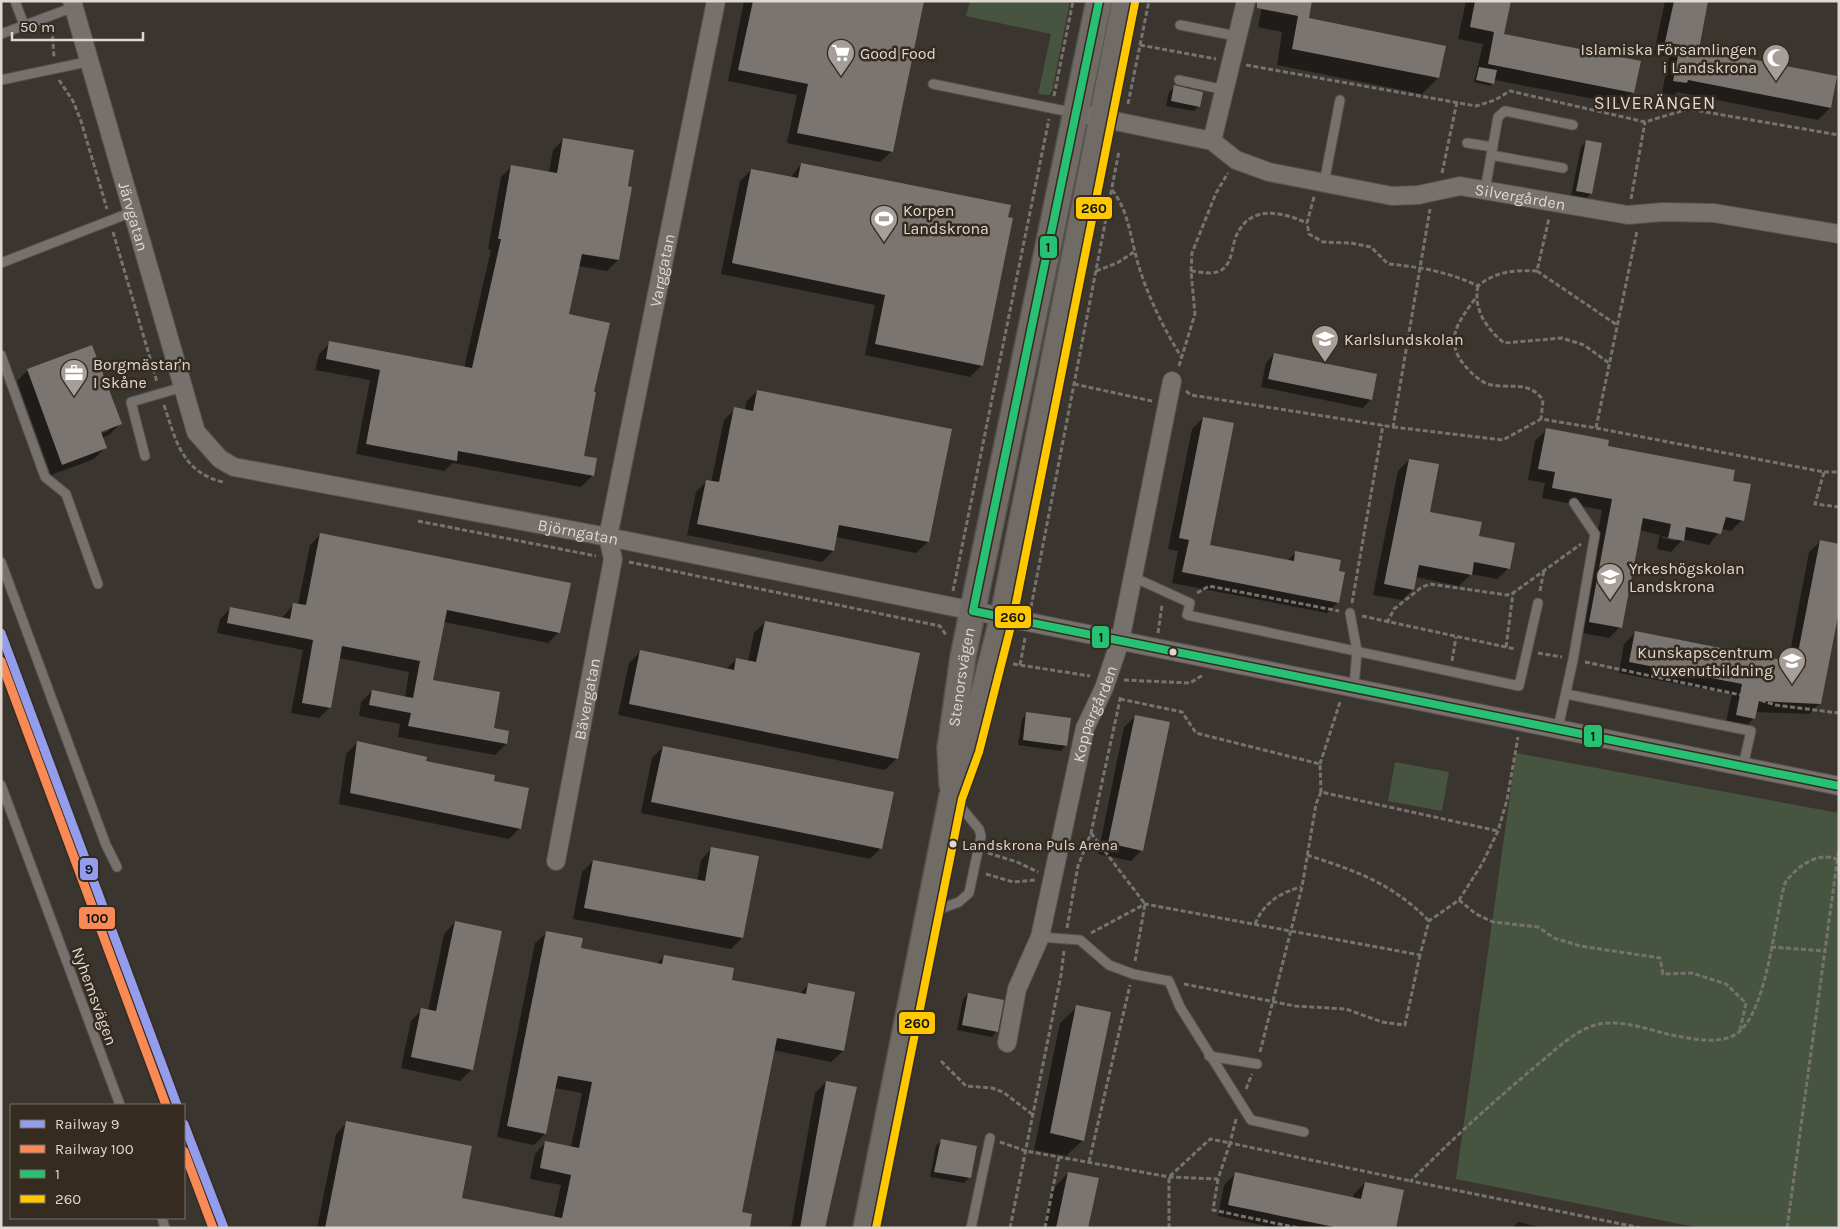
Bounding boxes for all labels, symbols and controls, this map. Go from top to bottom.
scale bar [12,10,144,42]
text: 50 m [20,18,55,36]
supermarket icon: Good Food [826,38,856,77]
place label: Islamiska Församlingen i Landskrona [1581,40,1757,77]
mosque icon: Islamiska Församlingen i Landskrona [1761,43,1791,82]
place label: Good Food [860,44,936,63]
district label: SILVERÄNGEN [1594,92,1716,114]
street label: Järvgatan [114,179,152,253]
street label: Silvergården [1473,180,1567,214]
line badge: 260 [1075,196,1113,220]
text: 260 [1081,200,1107,217]
place label: Korpen Landskrona [903,201,989,238]
sports icon: Korpen Landskrona [869,204,899,243]
street label: Varggatan [646,232,679,309]
line badge: 1 [1039,235,1058,259]
text: 1 [1046,239,1051,256]
school or university icon: Karlslundskolan [1310,324,1340,363]
place label: Karlslundskolan [1344,330,1464,349]
place label: Borgmästar'n I Skåne [93,355,191,392]
office icon: Borgmästar'n I Skåne [59,358,89,397]
street label: Björngatan [536,515,620,549]
place label: Yrkeshögskolan Landskrona [1629,559,1745,596]
school or university icon: Yrkeshögskolan Landskrona [1595,562,1625,601]
line badge: 260 [994,605,1032,629]
text: 260 [1000,609,1026,626]
line badge: 1 [1091,625,1110,649]
street label: Stenorsvägen [944,626,979,728]
text: 1 [1099,629,1104,646]
place label: Kunskapscentrum vuxenutbildning [1637,643,1773,680]
school or university icon: Kunskapscentrum vuxenutbildning [1777,646,1807,685]
unlabelled marker [1168,647,1178,657]
street label: Bävergatan [570,656,604,741]
street label: Koppargården [1069,663,1121,764]
line badge: 1 [1583,724,1603,748]
text: 1 [1591,728,1596,745]
place label: Landskrona Puls Arena [962,836,1118,854]
marker: Landskrona Puls Arena [948,839,958,849]
line badge: 9 [79,857,99,881]
text: 9 [85,861,93,878]
line badge: 100 [78,906,116,930]
text: 100 [86,910,108,927]
street label: Nyhemsvägen [68,944,121,1048]
line badge: 260 [898,1011,936,1035]
text: 260 [904,1015,930,1032]
legend [10,1104,185,1219]
text: Railway 9 [55,1115,120,1133]
text: Railway 100 [55,1140,134,1158]
text: 1 [55,1165,60,1183]
text: 260 [55,1190,81,1208]

